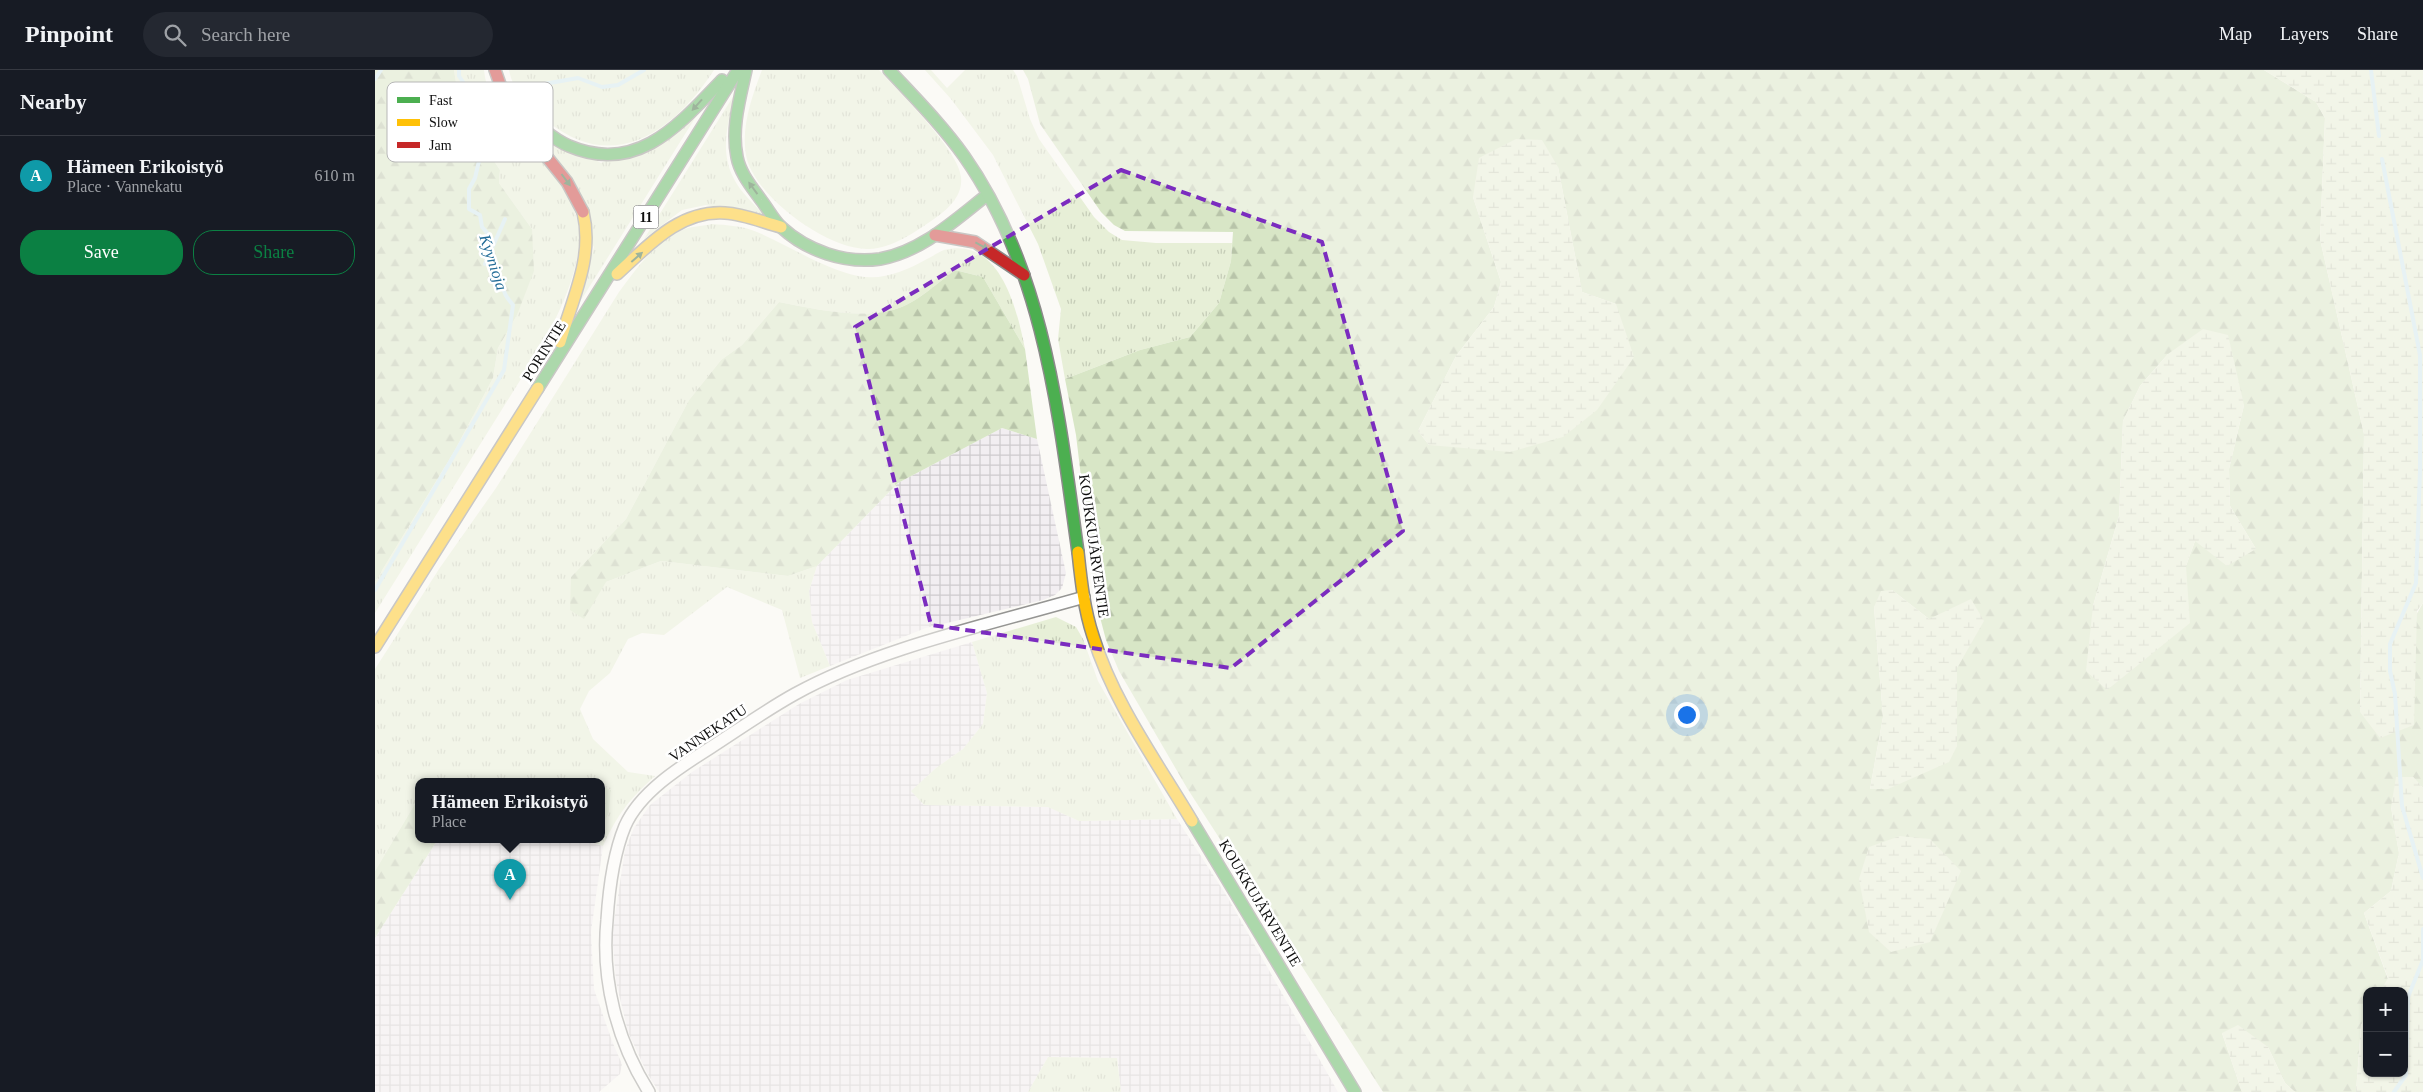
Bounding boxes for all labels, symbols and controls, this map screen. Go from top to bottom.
search box [143,12,493,57]
text: Pinpoint [25,21,113,47]
icon: search [161,21,189,49]
text: Search here [201,24,290,45]
text: Map [2219,24,2252,44]
text: Layers [2280,24,2329,44]
text: Share [2357,24,2398,44]
legend [387,82,553,162]
text: Nearby [20,90,87,114]
text: Fast [429,93,452,108]
one-way arrow [691,99,703,111]
text: Slow [429,115,459,130]
text: Jam [429,138,452,153]
text: Hämeen Erikoistyö [67,156,224,177]
text: A [30,167,42,184]
text: 610 m [315,167,355,184]
one-way arrow [561,173,572,186]
text: Place · Vannekatu [67,178,182,195]
one-way arrow [747,182,758,195]
road number: 11 [633,206,659,228]
button: Save [20,230,183,275]
button: Share [193,230,355,275]
water label: Kyynioja [475,231,511,293]
one-way arrow [974,242,989,250]
one-way arrow [631,252,643,263]
street label: PORINTIE [519,318,569,384]
street label: KOUKKUJÄRVENTIE [1076,473,1112,619]
street label: VANNEKATU [666,701,750,765]
your location [1674,702,1700,728]
popup [415,778,605,843]
text: Hämeen Erikoistyö [432,791,588,812]
text: Place [432,813,466,830]
street label: KOUKKUJÄRVENTIE [1216,837,1304,969]
pin: A [494,859,526,900]
map controls [2363,987,2408,1077]
button: + [2363,987,2408,1032]
button: − [2363,1032,2408,1077]

